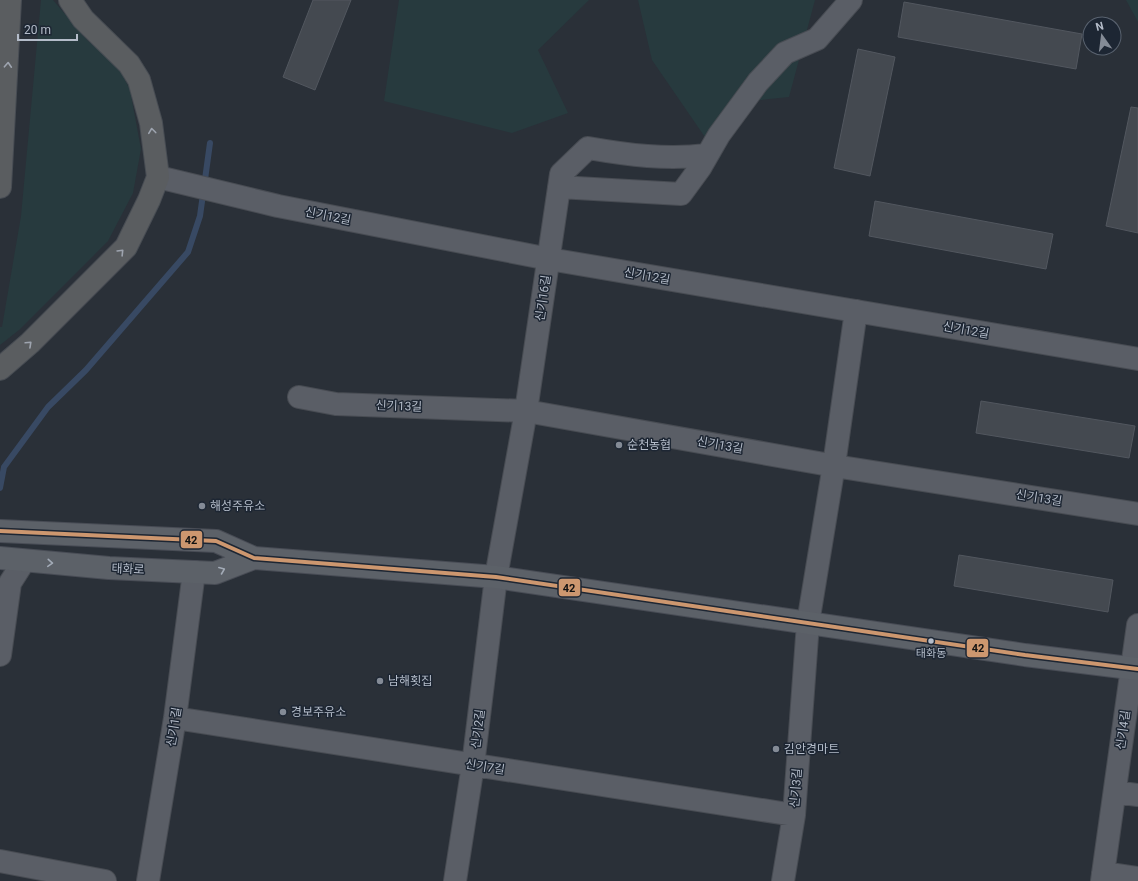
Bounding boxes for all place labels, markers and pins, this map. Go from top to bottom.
place label: 순천농협 [627,438,671,452]
marker: 순천농협 [614,440,624,450]
place label: 해성주유소 [210,499,265,513]
marker: 해성주유소 [197,501,207,511]
marker: 태화동 [926,636,936,646]
place label: 태화동 [916,647,946,660]
place label: 남해횟집 [388,674,432,688]
marker: 남해횟집 [375,676,385,686]
place label: 경보주유소 [291,705,346,719]
marker: 경보주유소 [278,707,288,717]
place label: 김안경마트 [784,742,839,756]
marker: 김안경마트 [771,744,781,754]

